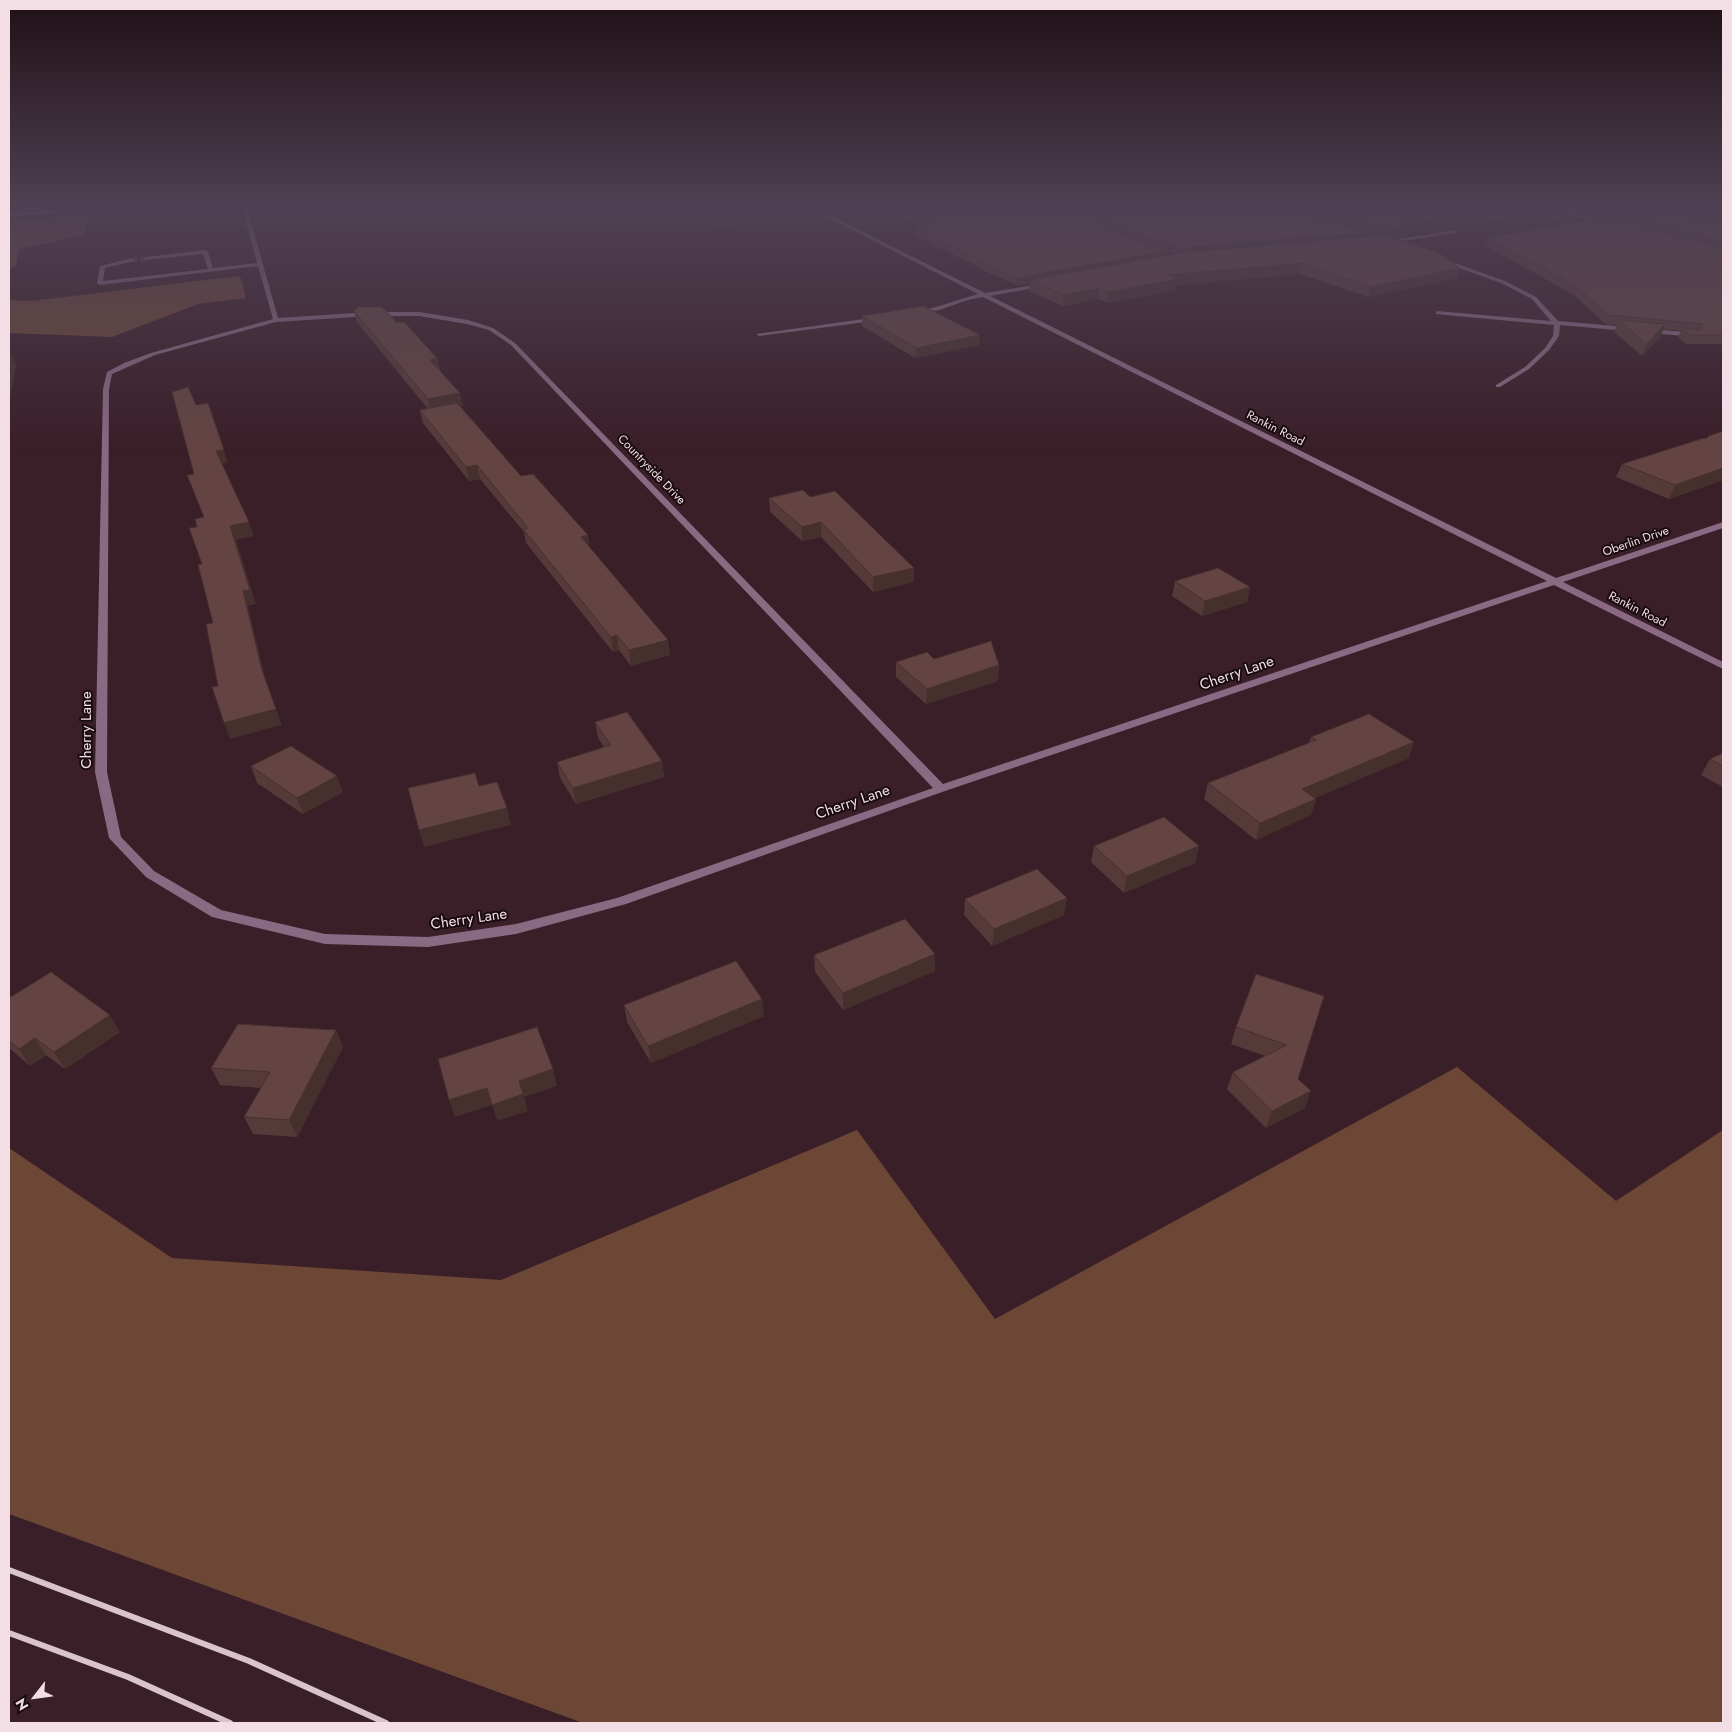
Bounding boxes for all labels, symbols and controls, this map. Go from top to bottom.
street label: Rankin Road [1244,408,1306,450]
street label: Countryside Drive [614,432,688,508]
street label: Oberlin Drive [1601,524,1671,560]
street label: Rankin Road [1606,589,1668,631]
street label: Cherry Lane [1198,653,1276,695]
street label: Cherry Lane [78,691,96,769]
street label: Cherry Lane [814,782,892,824]
street label: Cherry Lane [429,906,509,934]
north arrow [10,1672,60,1722]
text: N [11,1695,33,1714]

